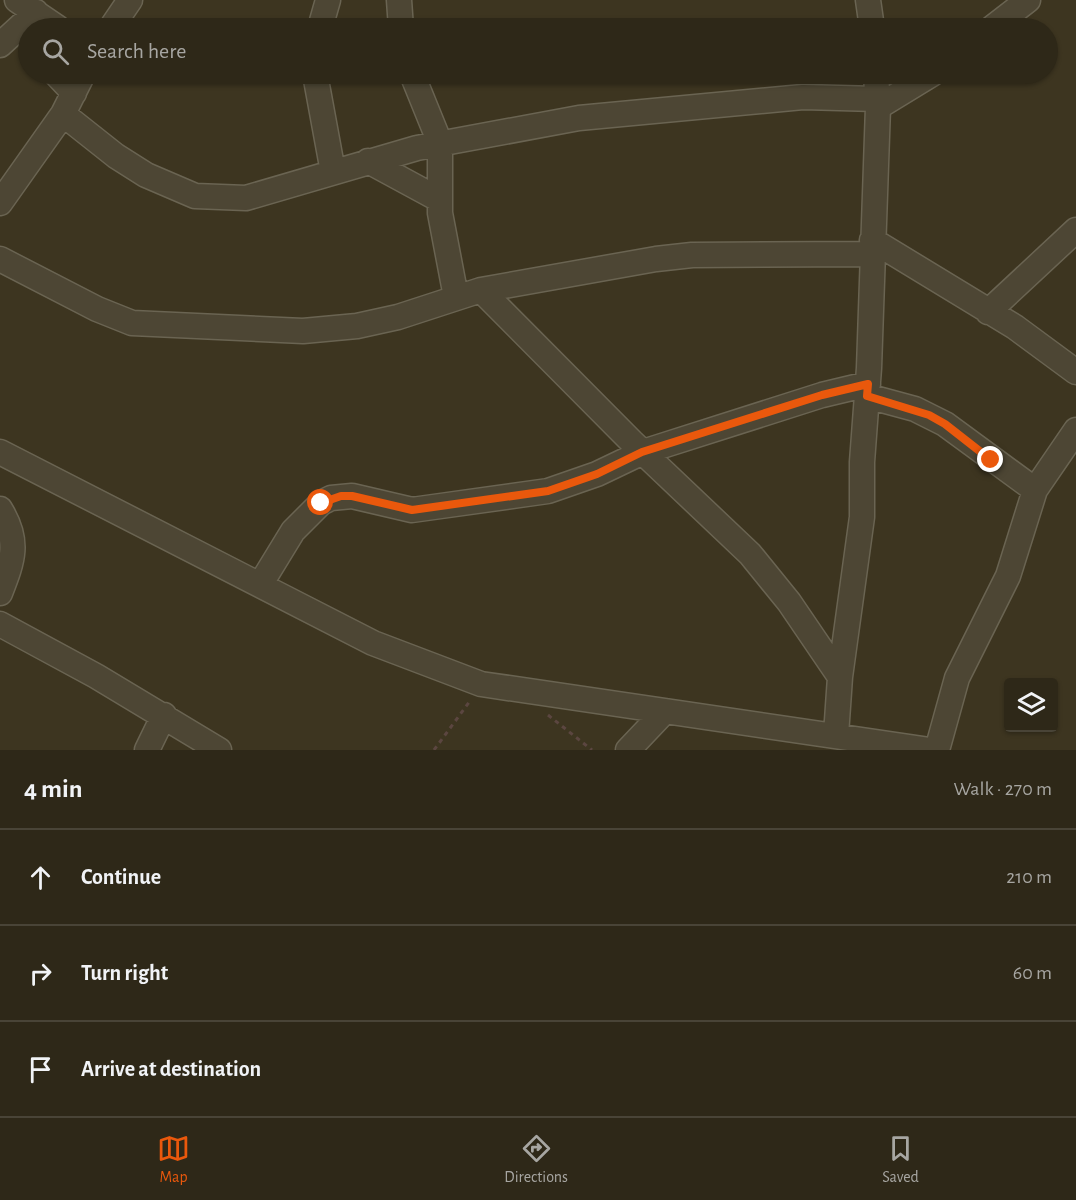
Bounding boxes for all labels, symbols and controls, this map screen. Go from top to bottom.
search box [18,18,1058,84]
icon: search [39,35,72,68]
text: Search here [87,40,186,62]
route end [977,446,1003,472]
route start [307,489,333,515]
map controls [1004,678,1058,732]
button: layers [1004,678,1058,732]
text: 4 min [24,776,83,802]
text: Walk · 270 m [953,779,1052,799]
icon: ahead [24,861,57,894]
text: Continue [81,866,161,888]
text: 210 m [1006,867,1052,887]
icon: right [24,957,57,990]
text: Turn right [81,962,168,984]
text: 60 m [1013,963,1052,983]
icon: arrive [24,1053,57,1086]
text: Arrive at destination [81,1058,261,1080]
tab: Map [157,1132,190,1187]
tab: Directions [504,1132,568,1187]
tab: Saved [882,1132,919,1187]

